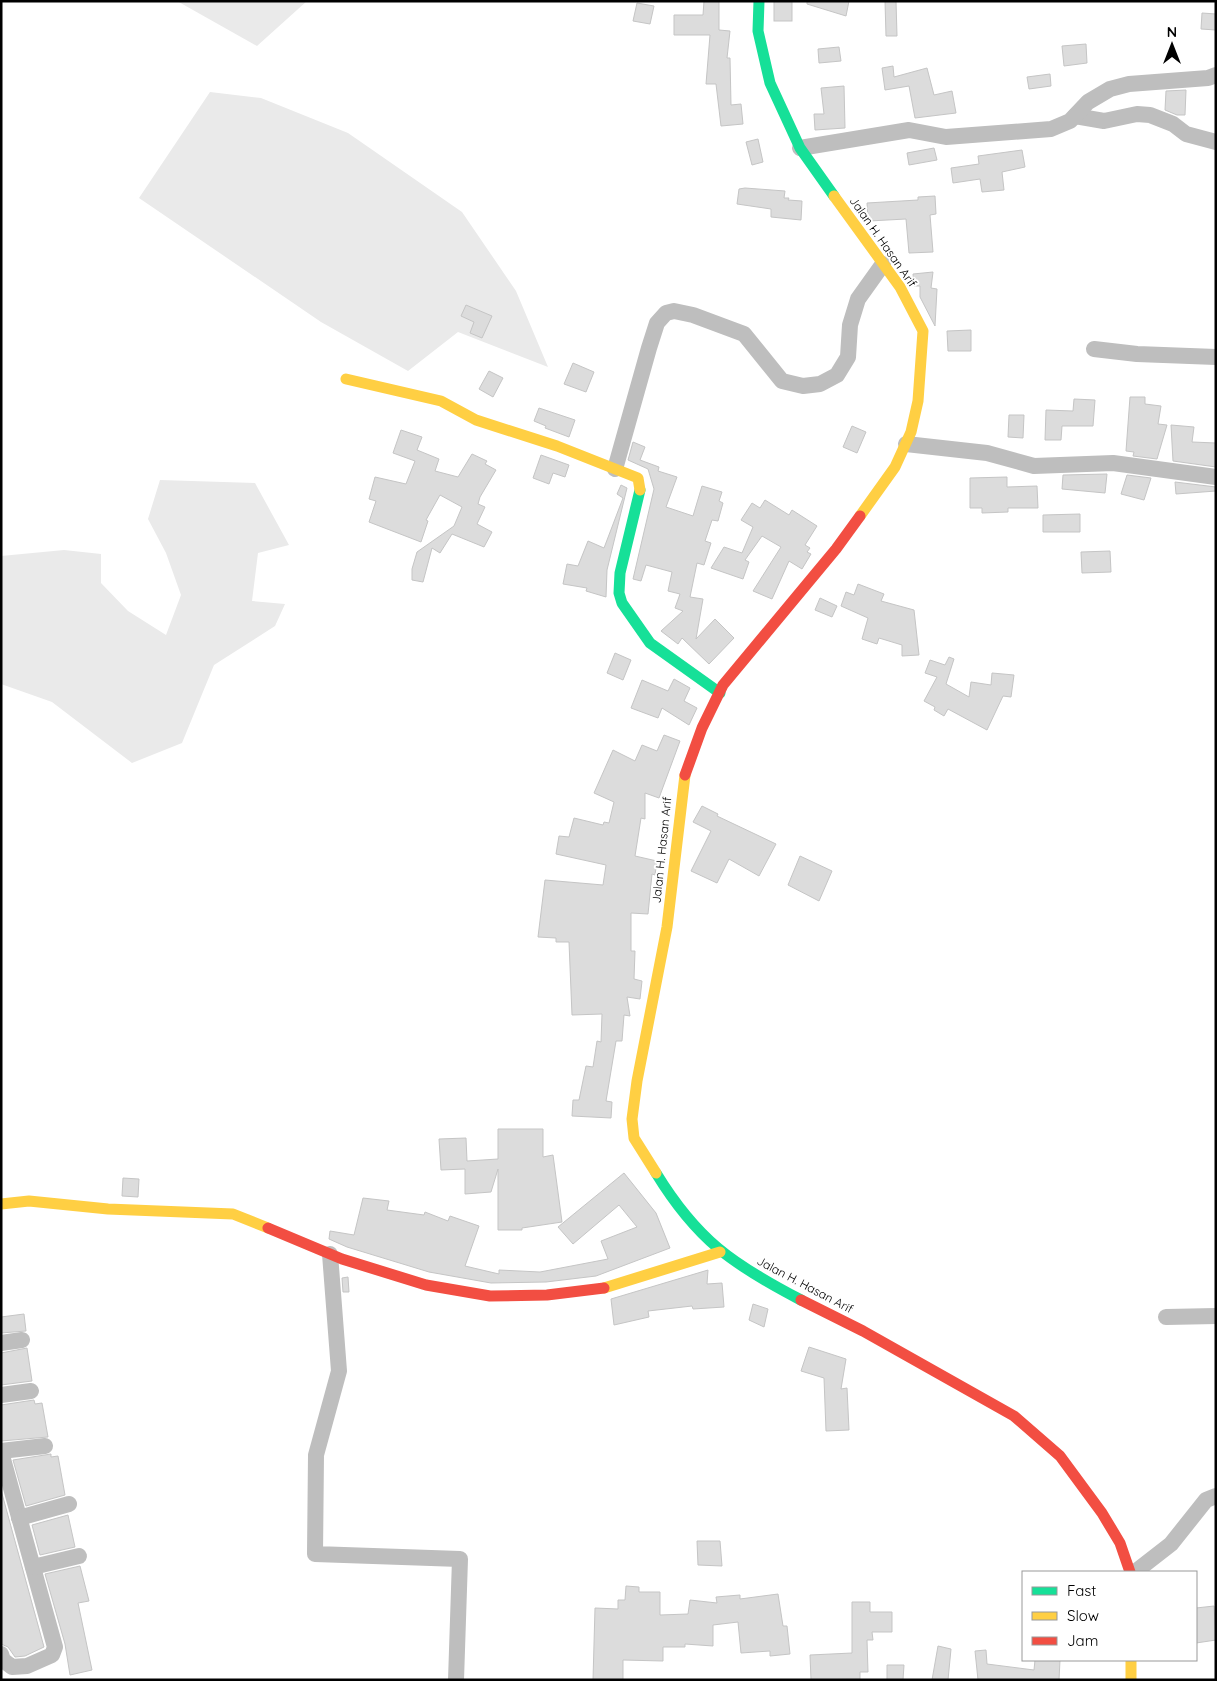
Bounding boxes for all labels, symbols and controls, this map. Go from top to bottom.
north arrow [1147,20,1197,70]
text: N [1167,23,1177,41]
street label: Jalan H. Hasan Arif [847,194,921,290]
street label: Jalan H. Hasan Arif [648,795,675,904]
street label: Jalan H. Hasan Arif [755,1253,857,1317]
legend [1022,1571,1197,1661]
text: Fast [1067,1581,1096,1600]
text: Slow [1067,1606,1099,1625]
text: Jam [1067,1631,1098,1650]

